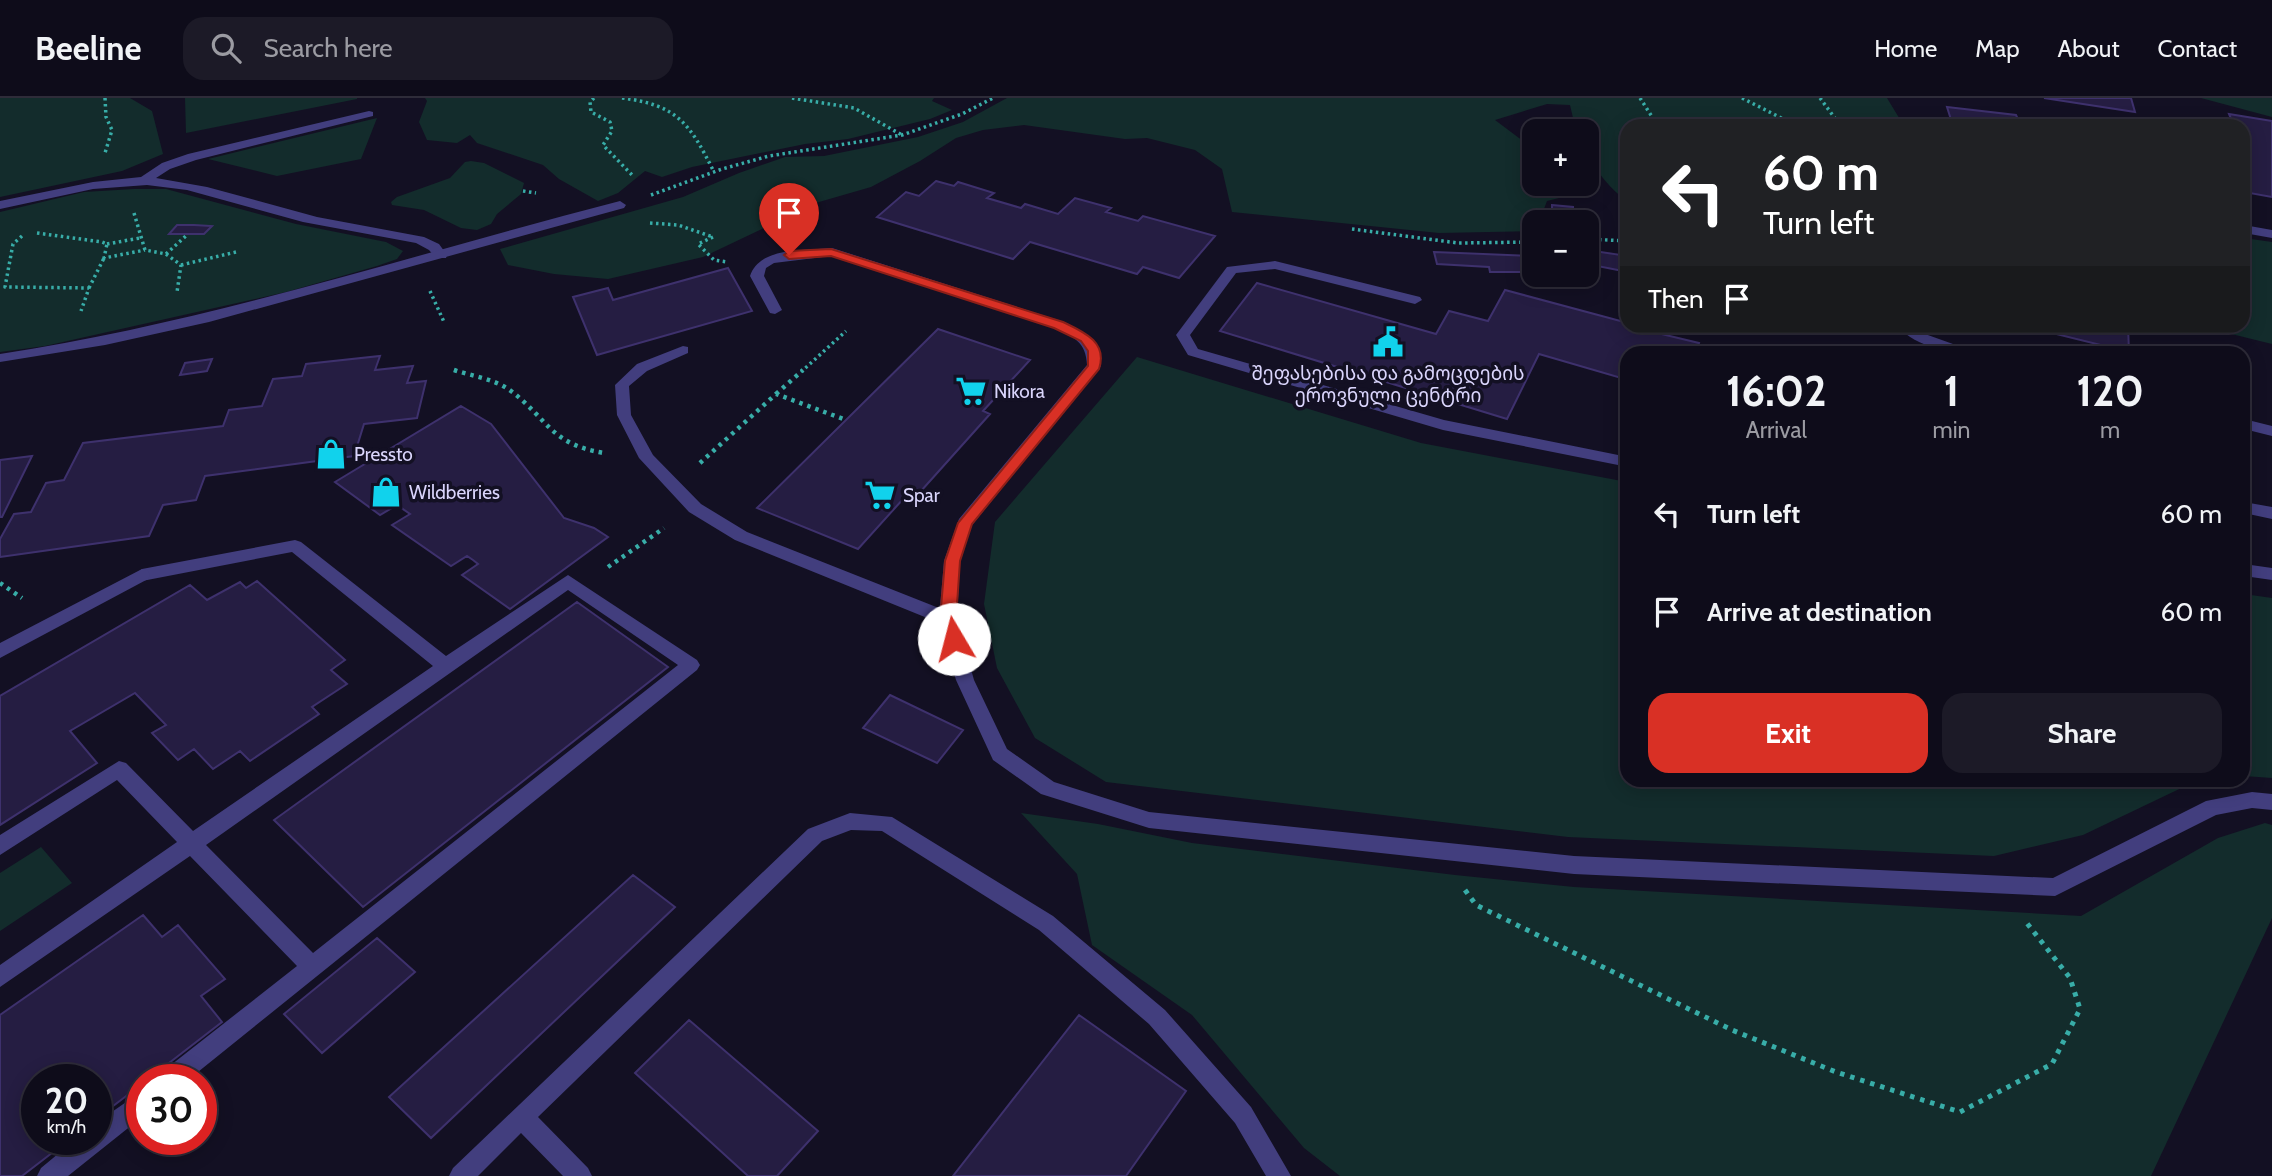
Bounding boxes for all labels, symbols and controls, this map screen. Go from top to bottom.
search box [183,17,673,80]
text: Beeline [35,28,141,68]
icon: search [207,29,245,67]
text: Search here [263,32,393,64]
text: Home [1874,34,1937,63]
text: Map [1975,34,2020,63]
text: About [2058,34,2120,63]
text: Contact [2158,34,2237,63]
map controls [1522,119,1599,287]
button: + [1522,119,1599,196]
text: 60 m [1763,143,1879,202]
icon: left [1648,147,1739,238]
pin [759,183,819,255]
icon: arrive [770,194,808,232]
text: Turn left [1763,203,1874,242]
button: − [1522,210,1599,287]
icon: arrive [1718,280,1756,318]
text: Then [1648,283,1704,315]
public building icon: შეფასებისა და გამოცდების ეროვნული ცენტრი [1371,325,1405,359]
place label: შეფასებისა და გამოცდების ეროვნული ცენტრი [1251,362,1525,408]
text: 16:02 [1726,365,1826,417]
text: 1 [1944,365,1959,417]
text: 120 [2076,365,2144,417]
supermarket icon: Nikora [954,374,988,408]
place label: Nikora [994,380,1045,403]
text: Arrival [1746,416,1807,444]
text: min [1932,416,1970,444]
text: m [2100,416,2120,444]
shop icon: Pressto [314,437,348,471]
place label: Pressto [354,443,413,466]
shop icon: Wildberries [369,475,403,509]
supermarket icon: Spar [863,478,897,512]
place label: Wildberries [409,481,500,504]
place label: Spar [903,484,940,507]
icon: left [1648,495,1686,533]
text: Turn left [1707,498,1800,530]
text: 60 m [2160,498,2222,530]
icon: arrive [1648,593,1686,631]
text: Arrive at destination [1707,596,1932,628]
text: 60 m [2160,596,2222,628]
position arrow [917,602,991,676]
button: Exit [1648,693,1928,773]
button: Share [1942,693,2222,773]
speed limit sign: 30 [126,1064,217,1155]
text: 20 [45,1079,88,1122]
text: km/h [47,1116,86,1138]

